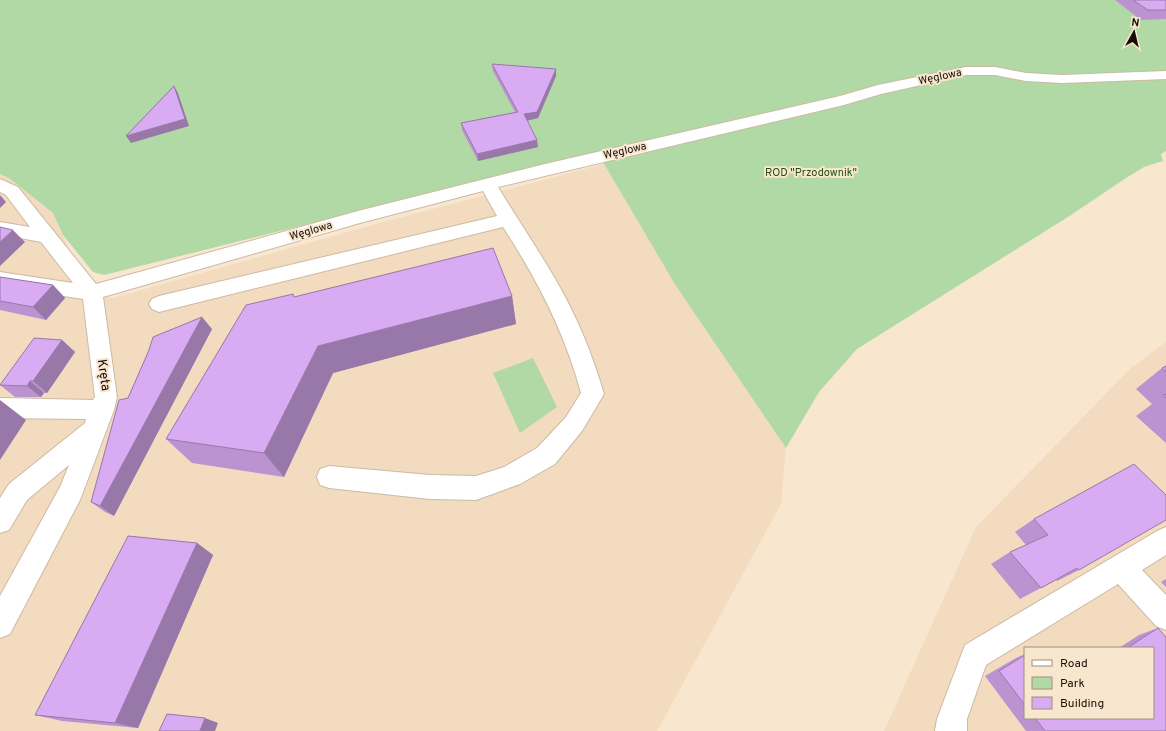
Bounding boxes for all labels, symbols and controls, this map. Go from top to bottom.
north arrow [1114,12,1154,52]
text: N [1130,16,1140,31]
street label: Węglowa [917,66,963,88]
street label: Węglowa [602,139,648,163]
park label: ROD "Przodownik" [765,166,857,180]
street label: Węglowa [288,218,334,244]
street label: Kręta [93,358,113,392]
legend [1024,647,1154,719]
text: Road [1060,656,1088,672]
text: Park [1060,676,1085,692]
text: Building [1060,696,1104,712]

